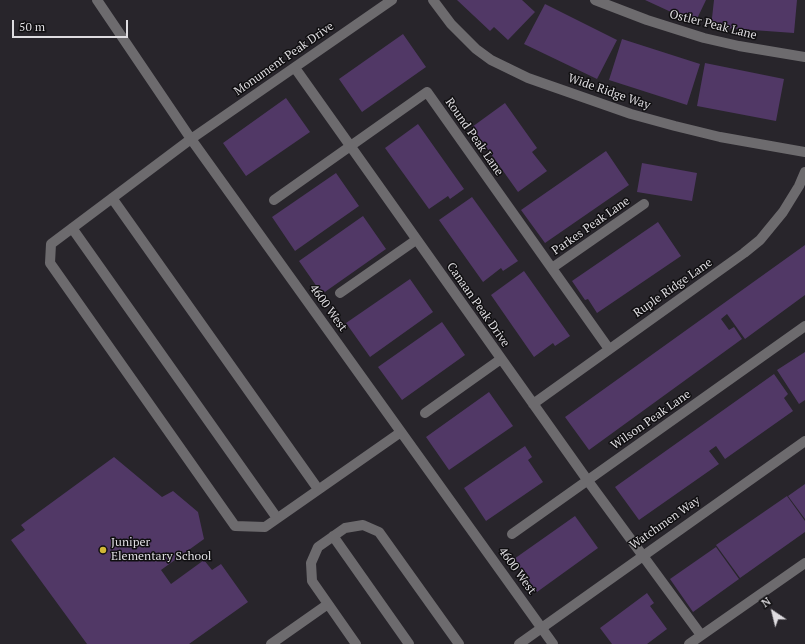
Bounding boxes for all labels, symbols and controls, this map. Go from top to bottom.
street label: Ostler Peak Lane [668,7,758,43]
scale bar [14,12,130,38]
text: 50 m [19,19,45,34]
street label: Monument Peak Drive [231,19,337,99]
street label: Wide Ridge Way [566,71,652,113]
street label: Round Peak Lane [442,95,506,179]
street label: Parkes Peak Lane [549,194,633,258]
street label: Ruple Ridge Lane [631,255,715,321]
street label: Canaan Peak Drive [444,260,512,350]
street label: 4600 West [306,282,350,334]
street label: Wilson Peak Lane [608,387,694,453]
street label: Watchmen Way [627,493,703,553]
place label: Juniper Elementary School [111,536,211,564]
marker: Juniper Elementary School [98,545,108,555]
street label: 4600 West [495,545,539,597]
north arrow [753,592,793,632]
text: N [759,594,774,610]

